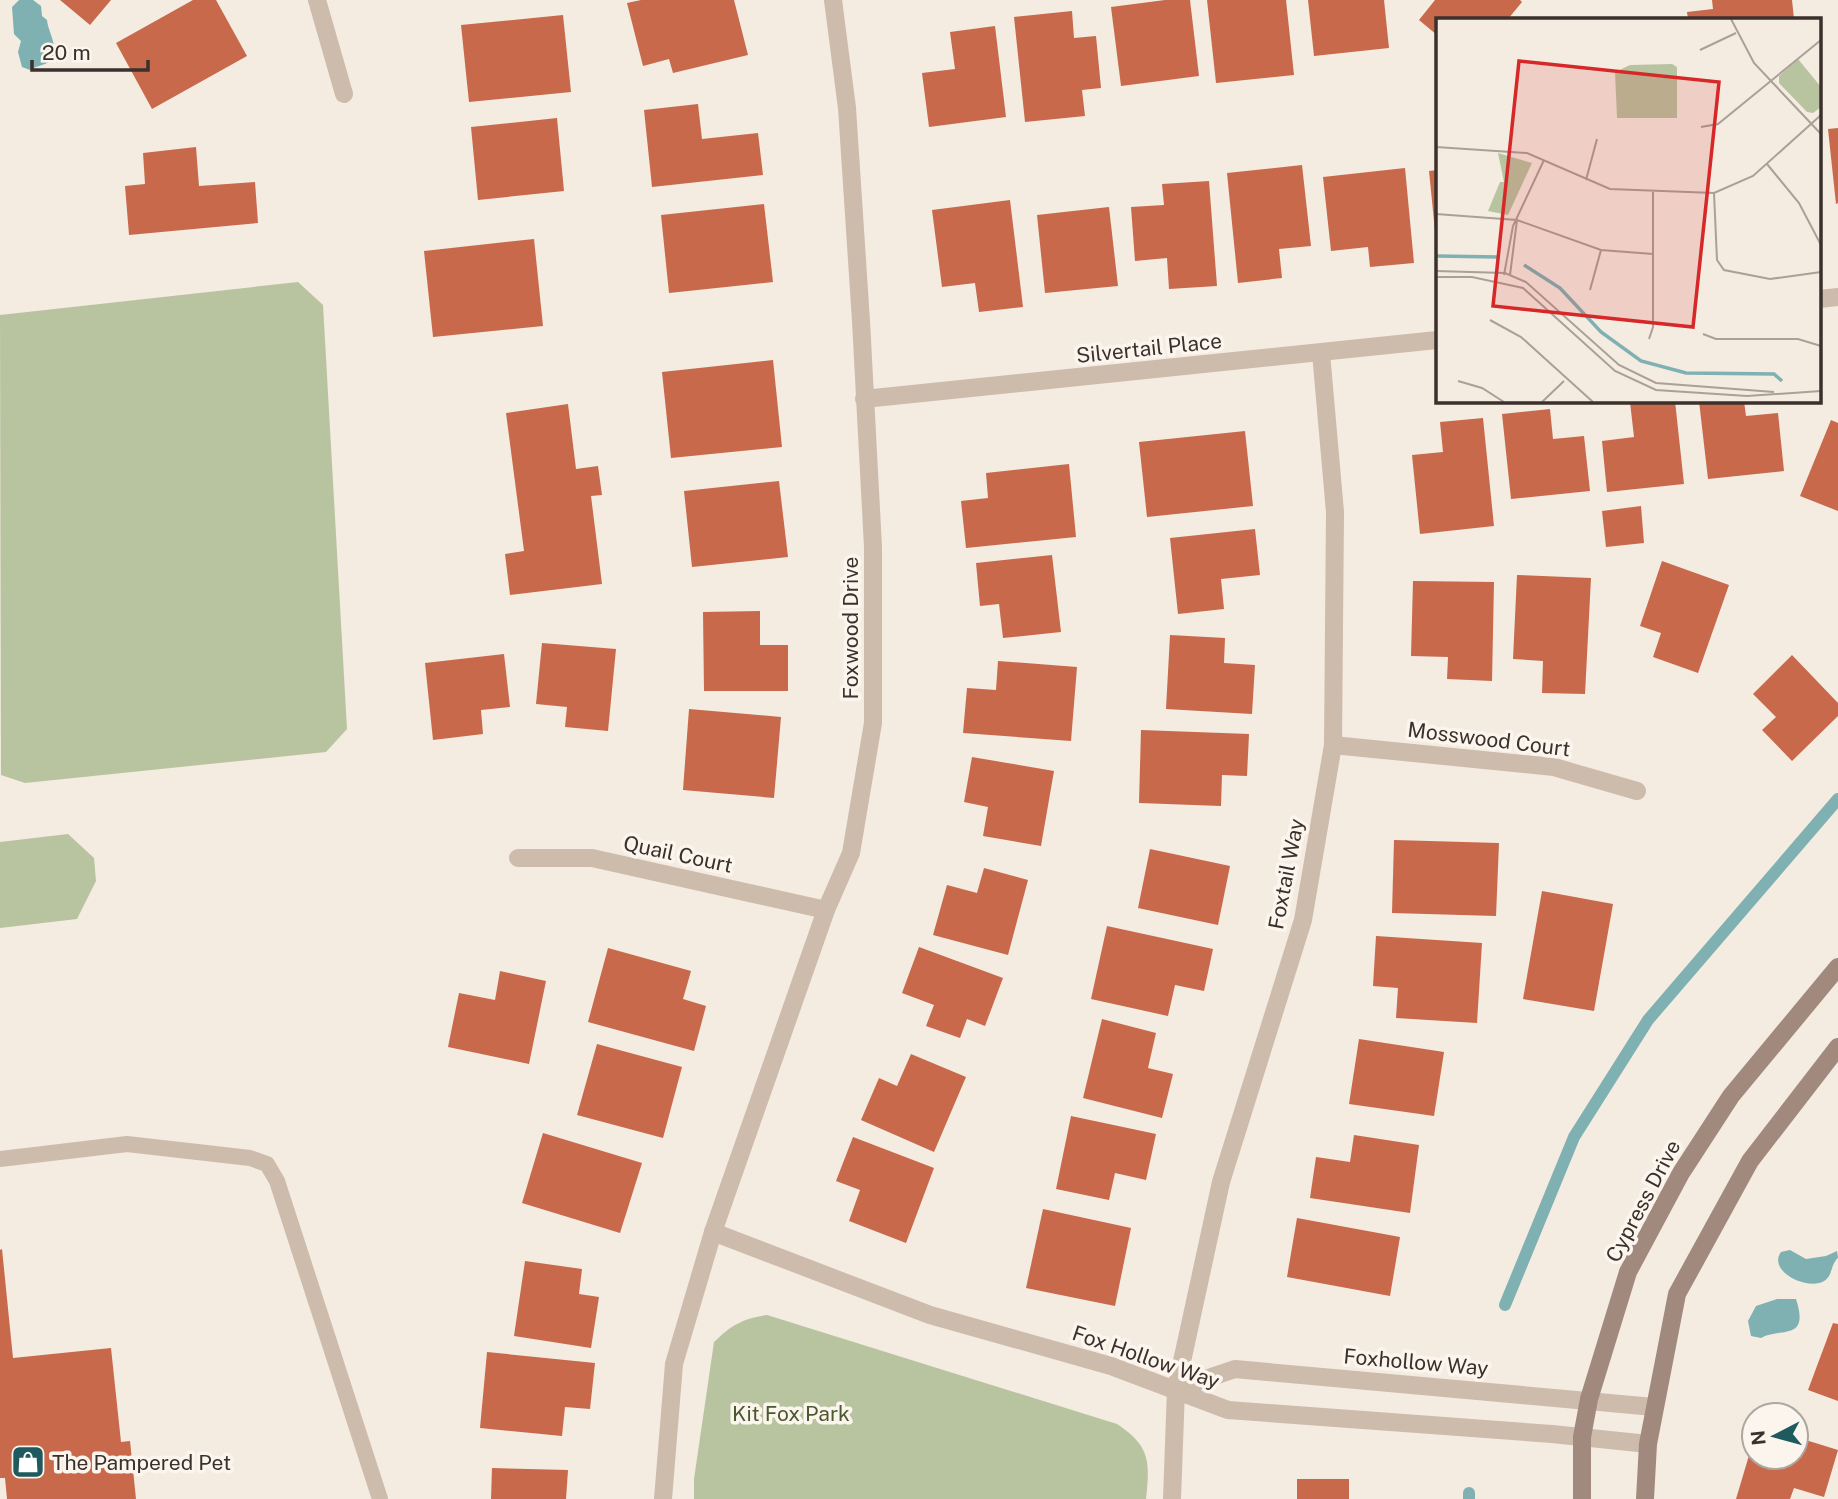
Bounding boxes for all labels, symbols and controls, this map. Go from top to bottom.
inset map [1436,18,1820,402]
scale bar [32,28,147,72]
text: 20 m [42,40,91,65]
street label: Silvertail Place [1075,328,1223,368]
street label: Foxwood Drive [838,557,863,699]
street label: Mosswood Court [1406,717,1572,761]
street label: Foxtail Way [1263,816,1309,932]
street label: Quail Court [621,830,735,878]
street label: Cypress Drive [1600,1136,1686,1266]
street label: Fox Hollow Way [1069,1320,1223,1394]
street label: Foxhollow Way [1343,1343,1489,1381]
park label: Kit Fox Park [732,1401,850,1426]
north arrow [1740,1401,1810,1471]
text: N [1746,1429,1770,1446]
shop icon: The Pampered Pet [9,1443,47,1481]
place label: The Pampered Pet [52,1450,231,1475]

